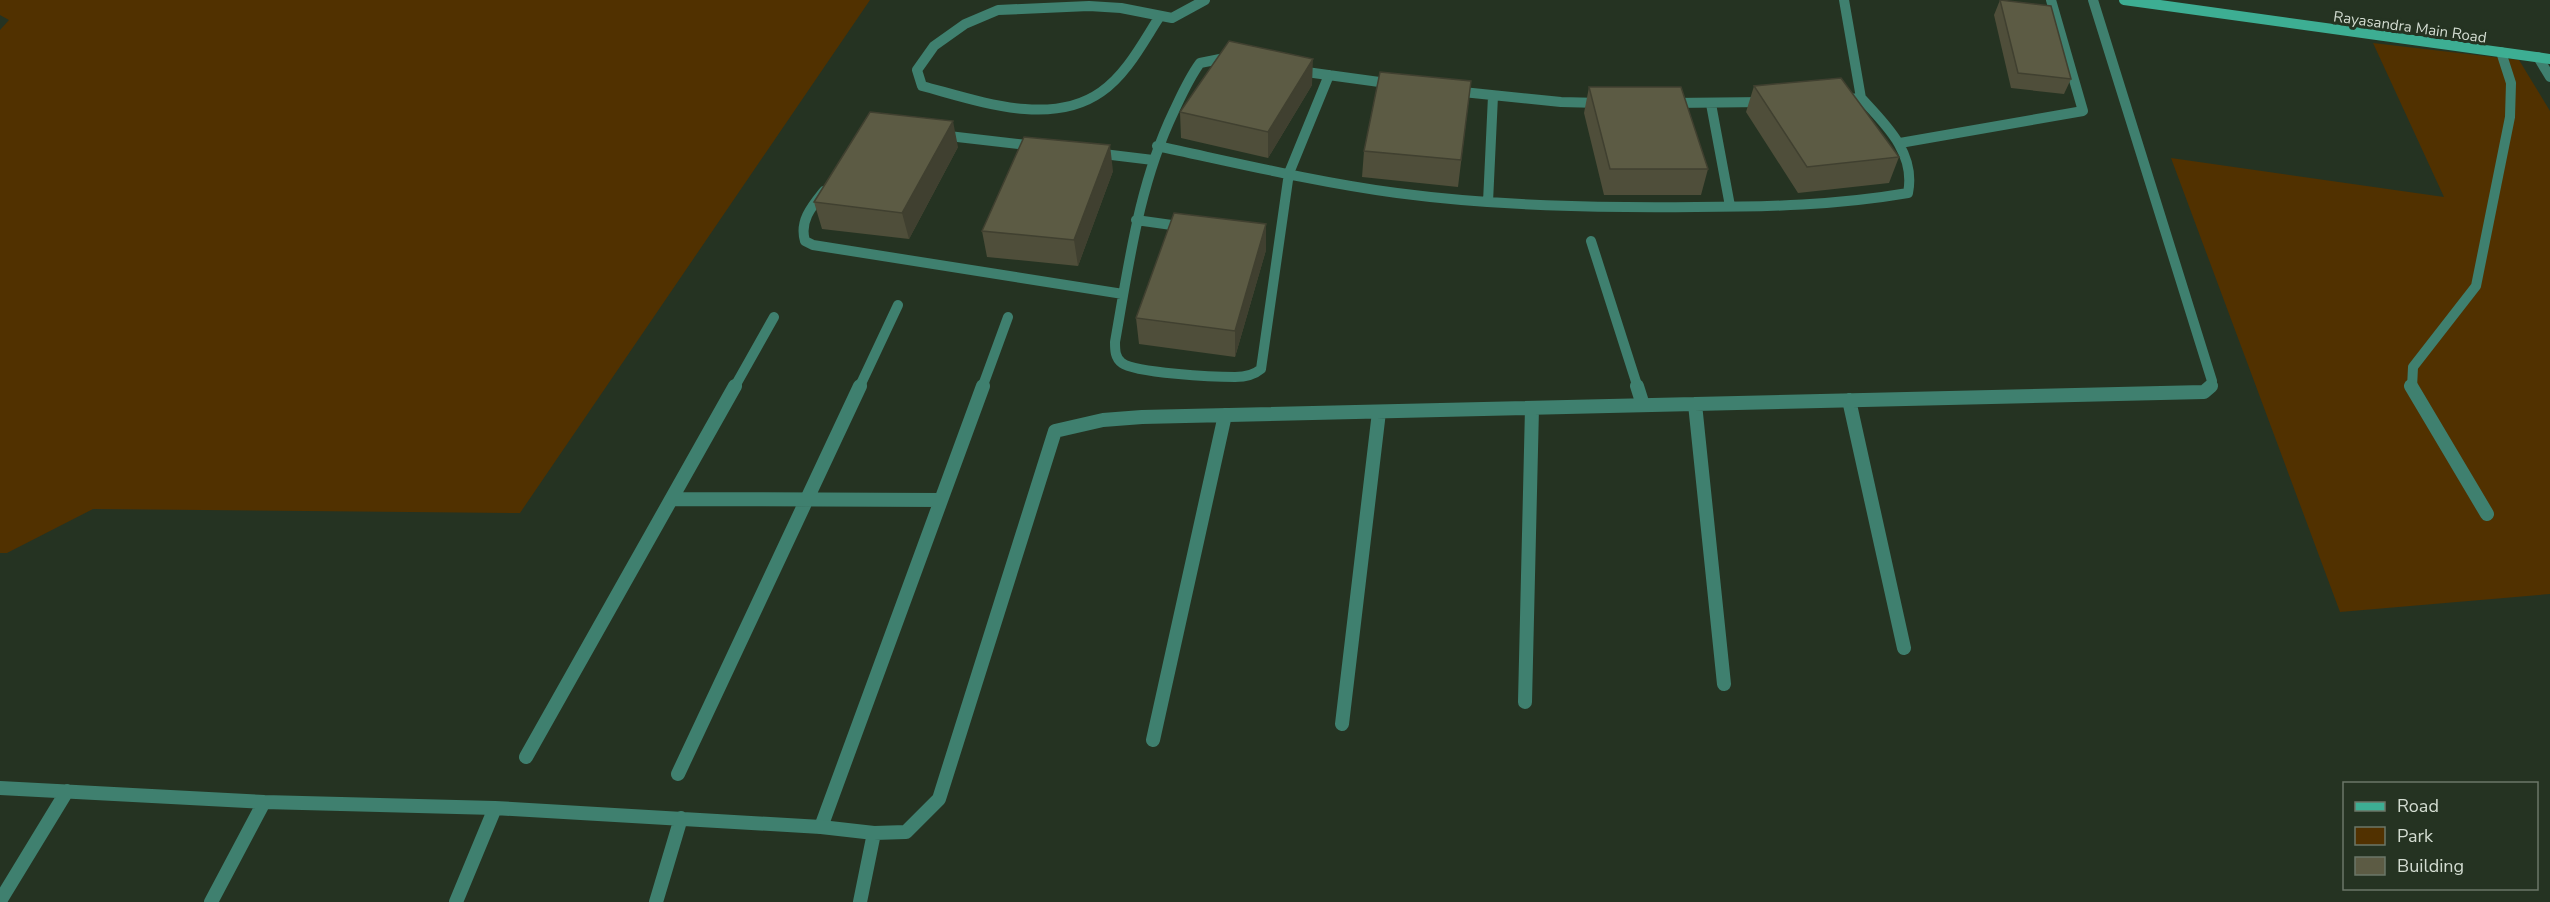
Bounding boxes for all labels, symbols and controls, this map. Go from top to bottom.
street label: Rayasandra Main Road [2332,6,2488,48]
legend [2343,782,2538,890]
text: Road [2397,794,2439,818]
text: Park [2397,824,2434,848]
text: Building [2397,854,2464,878]

